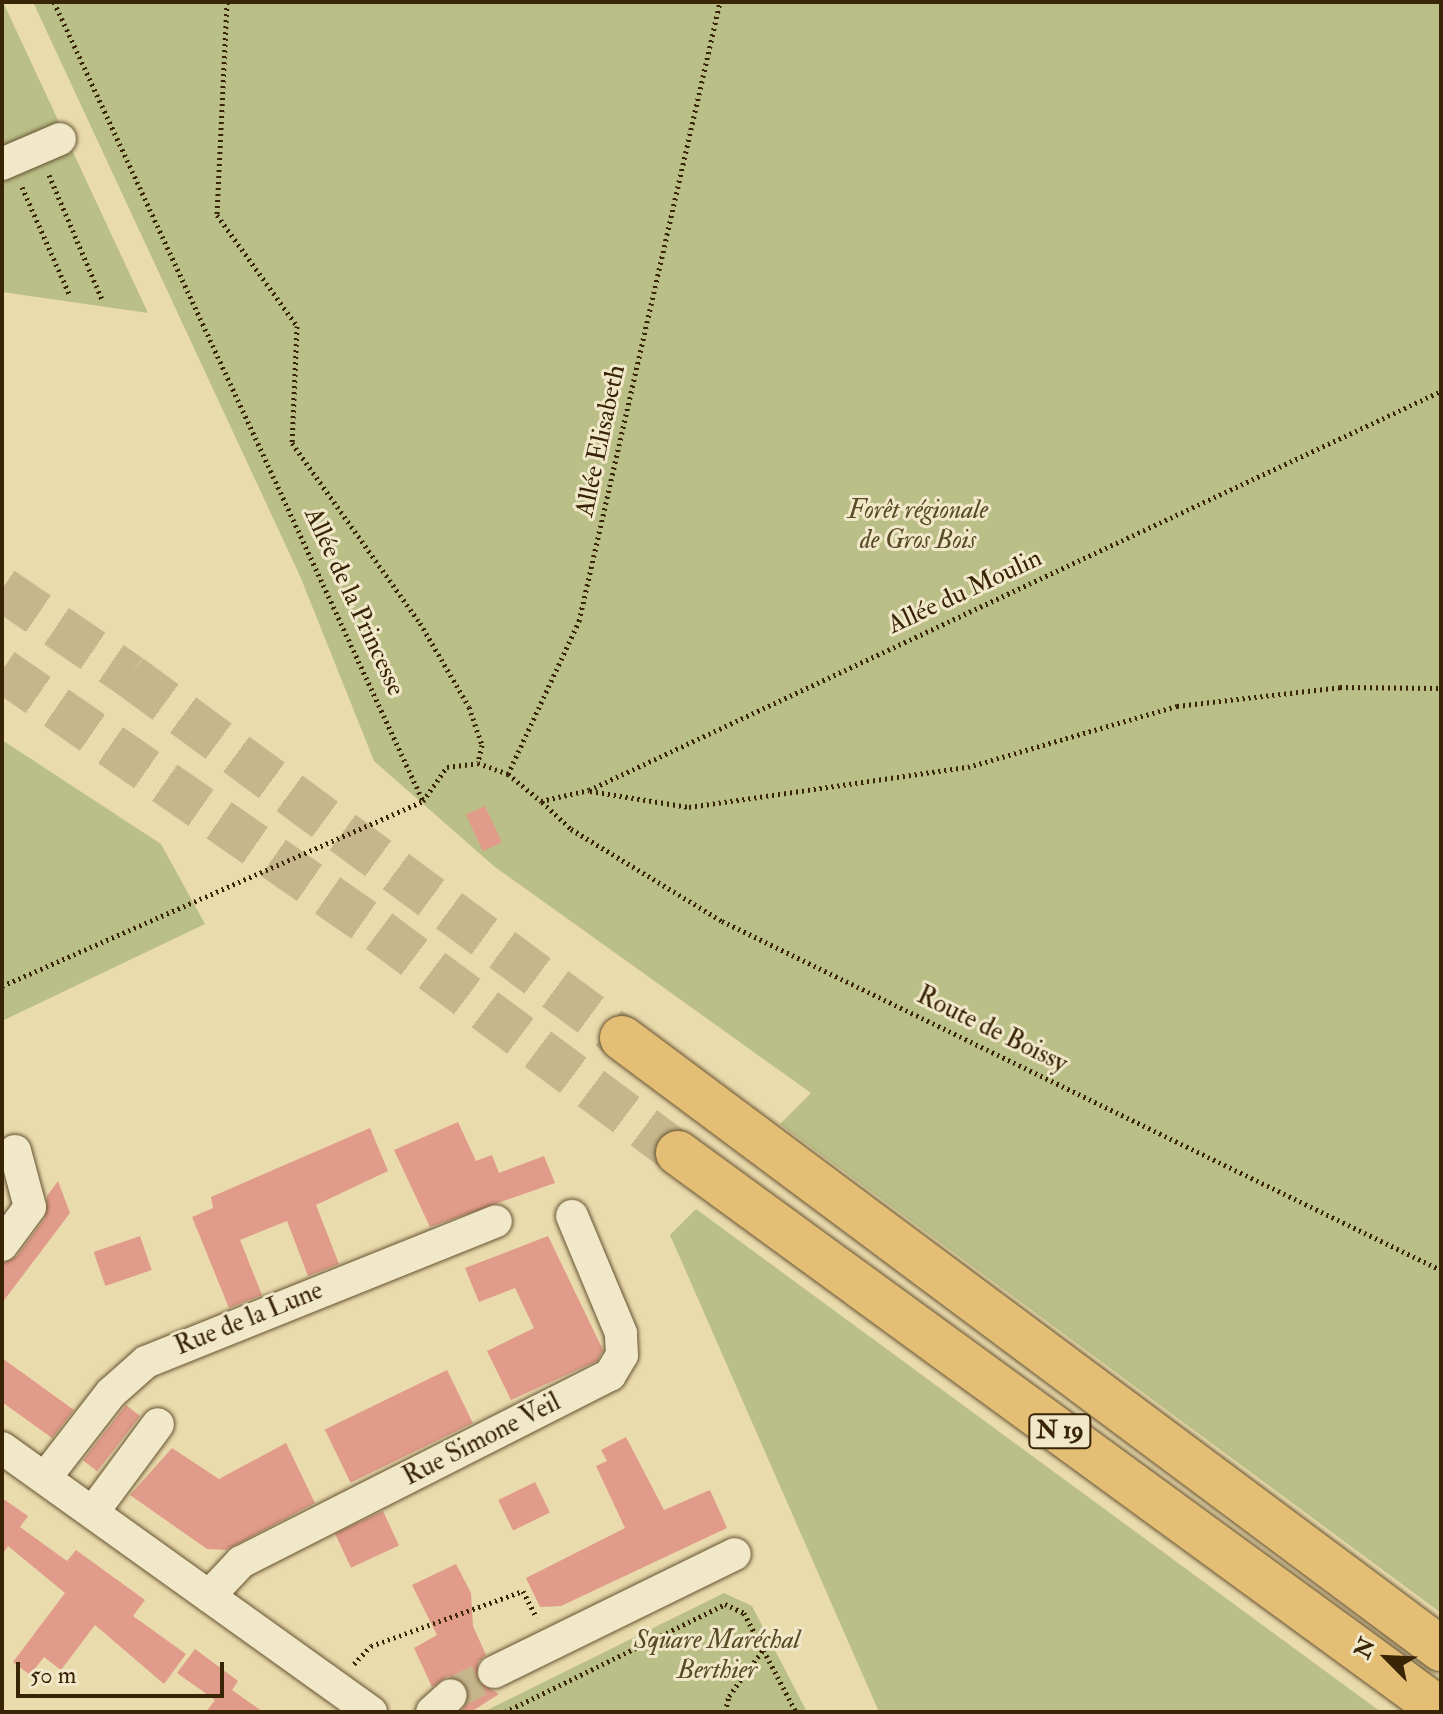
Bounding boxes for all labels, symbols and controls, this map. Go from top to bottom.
street label: Allée Elisabeth [570,362,632,520]
park label: Forêt régionale de Gros Bois [848,495,988,556]
street label: Allée de la Princesse [297,503,411,701]
street label: Allée du Moulin [883,543,1047,641]
street label: Route de Boissy [912,980,1072,1080]
street label: Rue de la Lune [171,1275,327,1363]
street label: Rue Simone Veil [398,1387,566,1493]
road number: N 19 [1028,1411,1092,1451]
north arrow [1347,1618,1427,1698]
park label: Square Maréchal Berthier [634,1625,800,1686]
text: N [1348,1634,1382,1663]
scale bar [20,1646,228,1696]
text: 50 m [30,1660,76,1691]

